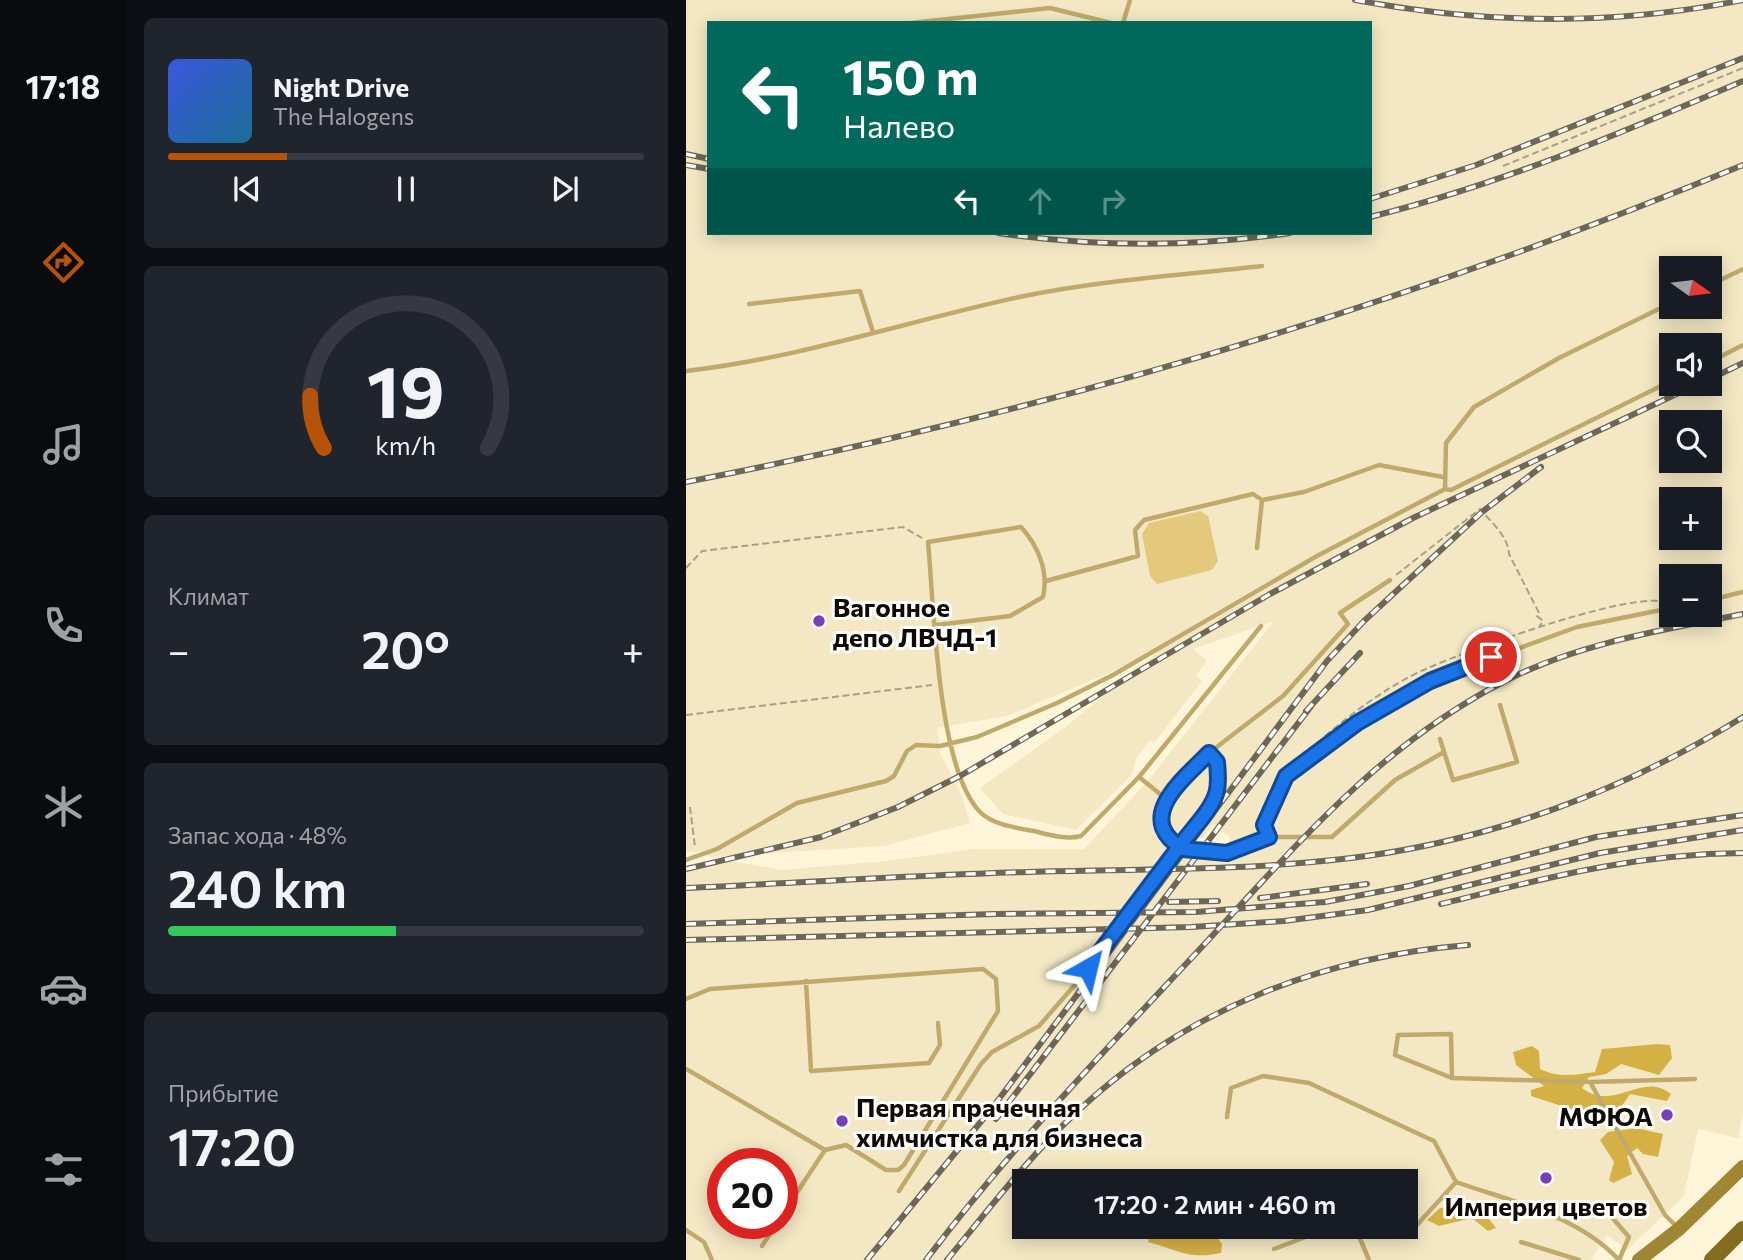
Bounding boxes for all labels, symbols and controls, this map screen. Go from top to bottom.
text: 150 m [843,45,978,105]
icon: left [728,49,819,140]
text: 17:18 [26,66,100,106]
text: Night Drive [273,71,409,102]
text: The Halogens [273,102,414,130]
text: Налево [843,105,955,145]
icon: previous [228,170,266,208]
icon: pause [387,170,425,208]
icon: next [546,170,584,208]
icon: left [948,182,986,220]
icon: ahead [1021,182,1059,220]
icon: right [1094,182,1132,220]
icon: directions [39,238,88,287]
north arrow [1659,256,1722,318]
map controls [1659,256,1722,627]
button: sound [1659,333,1722,396]
text: 19 [367,344,445,433]
button: search [1659,410,1722,473]
icon: music [39,420,88,469]
text: km/h [376,429,436,459]
button: + [1659,487,1722,550]
button: − [1659,564,1722,627]
text: Климат [168,582,249,610]
place label: Вагонное депо ЛВЧД-1 [833,591,997,652]
icon: phone [39,601,88,650]
marker: Вагонное депо ЛВЧД-1 [811,613,827,629]
text: 20° [361,616,450,680]
text: − [168,626,190,673]
text: + [622,626,644,673]
pin [1461,627,1521,687]
icon: arrive [1472,638,1510,676]
icon: climate [39,782,88,831]
text: Запас хода · 48% [168,821,347,849]
text: 240 km [168,855,347,919]
position arrow [1051,931,1125,1005]
icon: car [39,964,88,1013]
text: Прибытие [168,1079,279,1107]
place label: Первая прачечная химчистка для бизнеса [856,1091,1143,1152]
place label: МФЮА [1559,1100,1653,1131]
marker: МФЮА [1659,1107,1675,1123]
text: 17:20 [168,1113,296,1177]
marker: Первая прачечная химчистка для бизнеса [834,1113,850,1129]
icon: filters [39,1145,88,1194]
speed limit sign: 20 [707,1148,798,1239]
marker: Империя цветов [1538,1170,1554,1186]
text: 17:20 · 2 мин · 460 m [1094,1188,1336,1219]
place label: Империя цветов [1444,1190,1648,1221]

